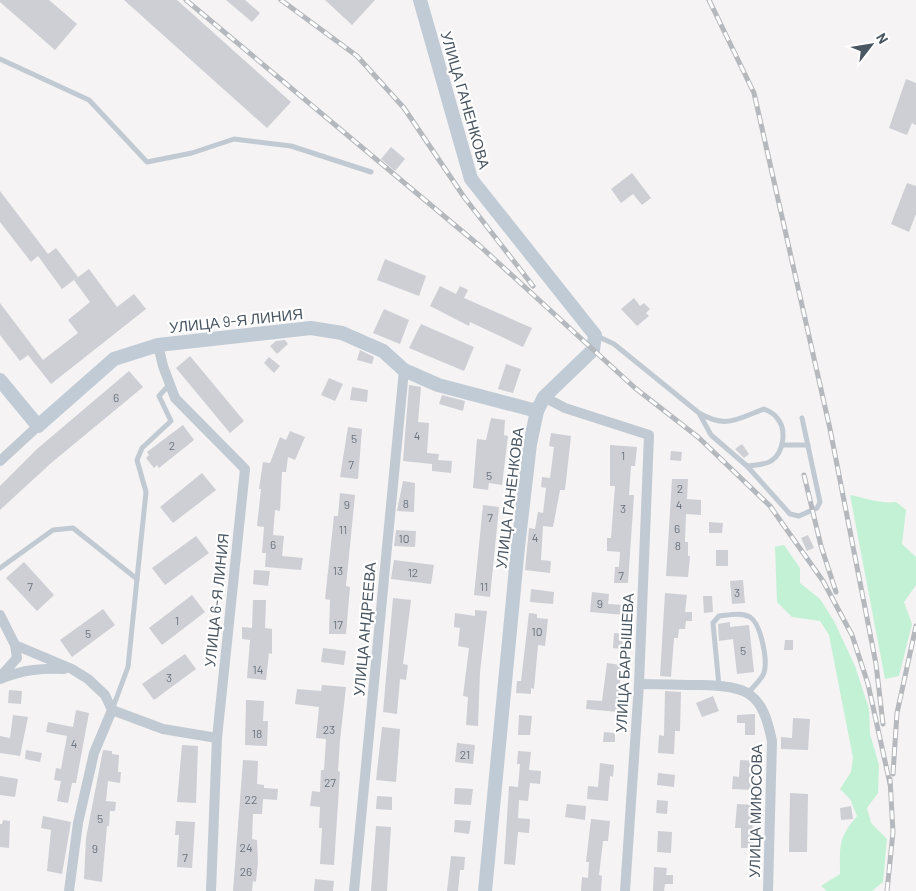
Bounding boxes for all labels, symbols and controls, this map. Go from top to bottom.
north arrow [846,20,896,70]
street label: УЛИЦА ГАНЕНКОВА [438,29,494,171]
text: N [873,30,892,46]
street label: УЛИЦА 9-Я ЛИНИЯ [168,304,304,336]
house number: 6 [113,390,119,404]
street label: УЛИЦА ГАНЕНКОВА [491,426,527,570]
house number: 4 [414,428,420,442]
house number: 5 [351,431,357,445]
house number: 2 [169,438,175,452]
house number: 1 [621,448,625,462]
house number: 7 [348,457,354,471]
house number: 5 [486,468,492,482]
house number: 2 [677,481,683,495]
house number: 8 [403,496,409,510]
house number: 9 [344,497,350,511]
house number: 4 [676,497,682,511]
house number: 3 [620,501,626,515]
house number: 7 [487,510,493,524]
house number: 6 [674,521,680,535]
house number: 11 [339,522,347,536]
house number: 4 [532,530,538,544]
house number: 10 [399,531,409,545]
street label: УЛИЦА 6-Я ЛИНИЯ [200,532,232,668]
house number: 6 [270,537,276,551]
house number: 8 [675,538,681,552]
street label: УЛИЦА АНДРЕЕВА [349,561,379,697]
house number: 13 [333,563,343,577]
house number: 12 [408,565,418,579]
house number: 7 [618,568,624,582]
house number: 7 [27,579,33,593]
house number: 11 [480,579,488,593]
house number: 3 [734,585,740,599]
street label: УЛИЦА БАРЫШЕВА [611,593,637,733]
house number: 9 [597,596,603,610]
house number: 1 [175,613,179,627]
house number: 17 [333,617,343,631]
house number: 10 [532,624,542,638]
house number: 5 [85,626,91,640]
house number: 5 [740,643,746,657]
house number: 14 [253,662,263,676]
house number: 3 [166,670,172,684]
house number: 23 [323,722,335,736]
house number: 18 [252,726,262,740]
house number: 4 [71,736,77,750]
street label: УЛИЦА МИЮСОВА [745,744,765,878]
house number: 21 [460,747,470,761]
house number: 27 [324,775,336,789]
house number: 22 [245,792,257,806]
house number: 5 [97,811,103,825]
house number: 24 [239,840,253,854]
house number: 9 [92,841,98,855]
house number: 7 [182,850,188,864]
house number: 26 [240,864,252,878]

